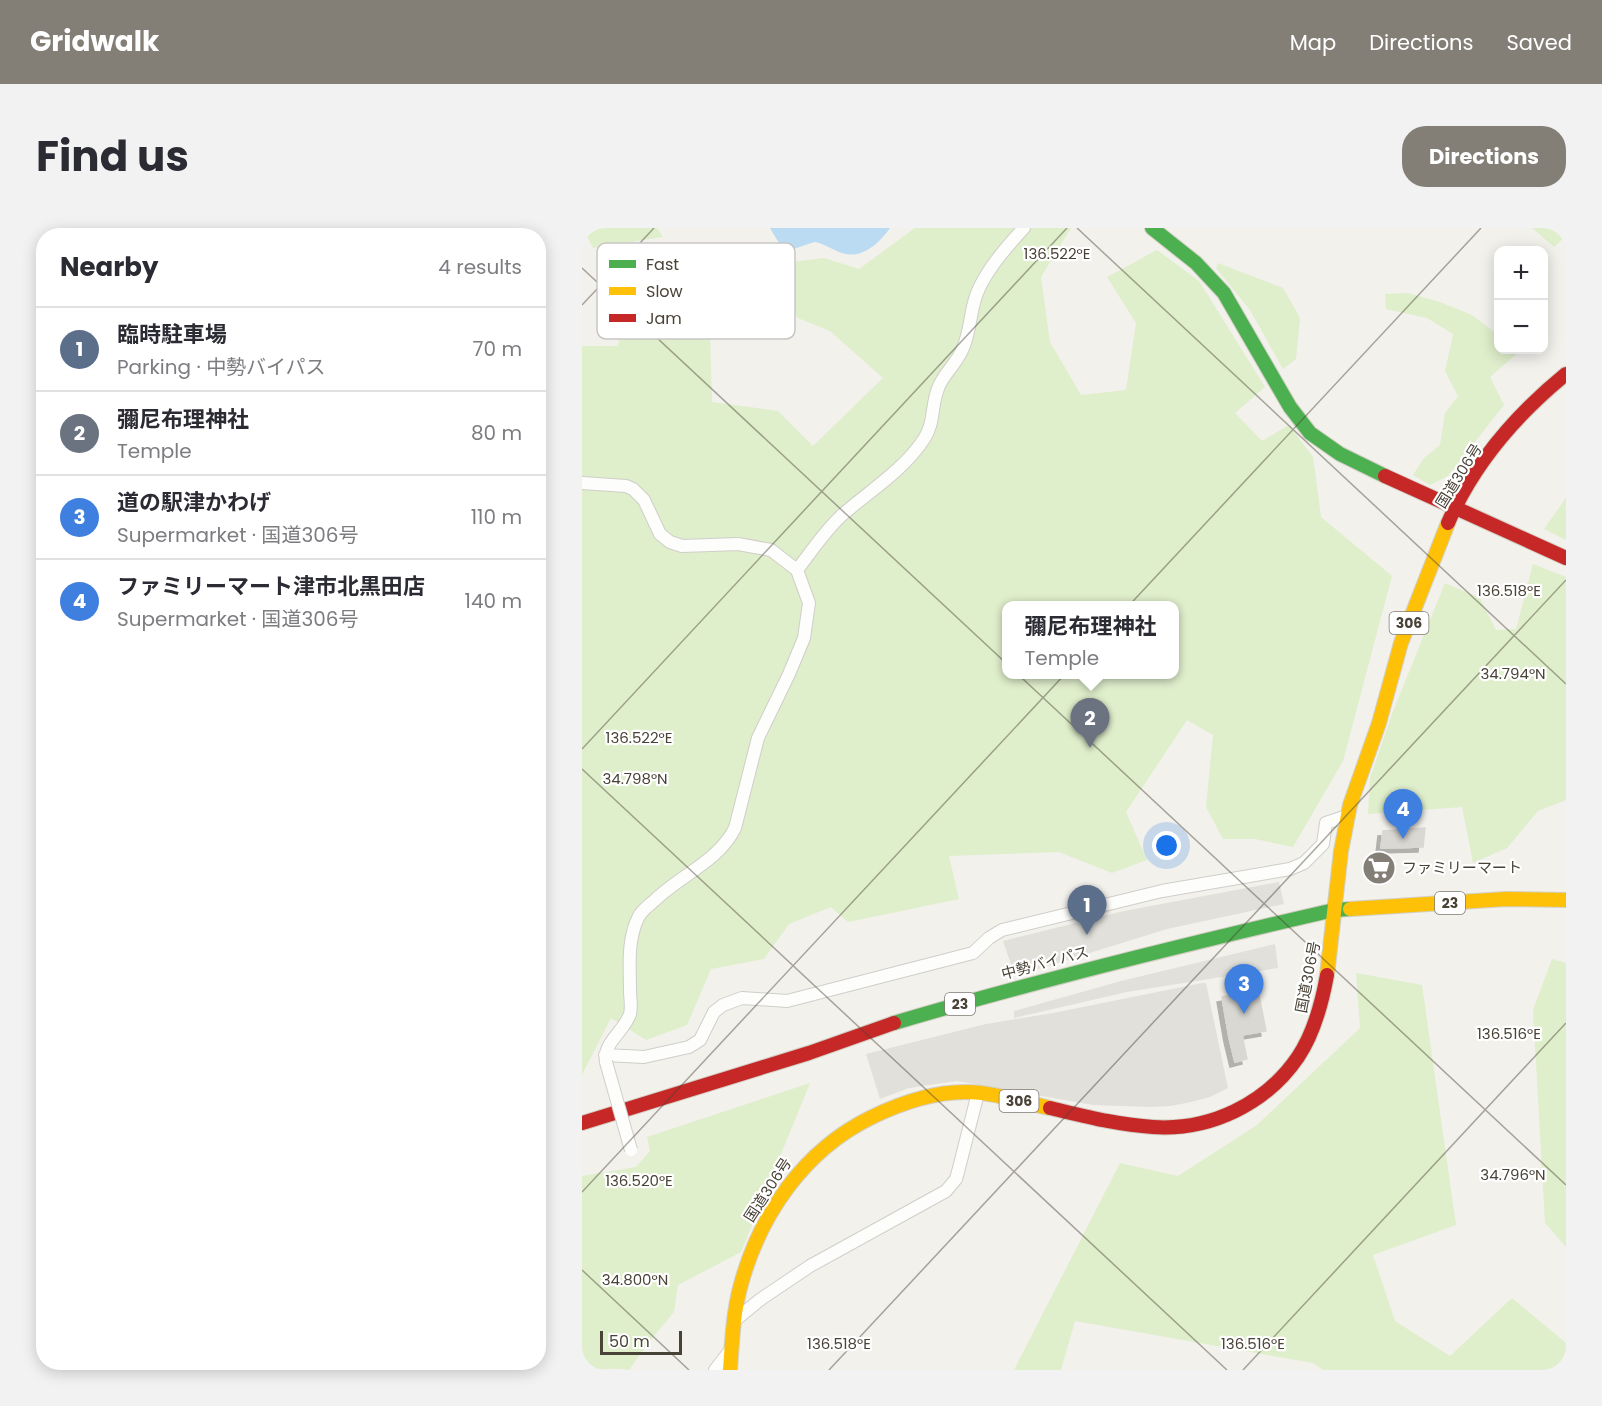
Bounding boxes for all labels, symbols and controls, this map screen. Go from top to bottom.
text: Gridwalk [30,22,159,61]
text: Map [1290,28,1336,57]
text: Directions [1369,28,1473,57]
text: Saved [1506,28,1572,57]
button: Directions [1402,126,1566,187]
text: Find us [36,127,189,186]
legend [597,243,795,339]
text: 136.522°E [1024,243,1090,264]
map controls [1494,246,1548,354]
button: + [1494,246,1548,300]
text: Nearby [60,249,158,285]
text: 4 results [438,253,522,281]
text: Fast [646,253,679,276]
text: Slow [646,280,683,303]
button: − [1494,300,1548,354]
text: Jam [646,307,682,330]
text: 臨時駐車場 [117,319,227,350]
text: 1 [76,335,83,363]
text: 70 m [473,335,522,363]
text: Parking · 中勢バイパス [117,353,326,381]
text: 彌尼布理神社 [117,404,249,435]
text: 2 [74,419,85,447]
text: 80 m [471,419,522,447]
text: Temple [117,437,192,465]
street label: 国道306号 [1430,439,1487,512]
text: 道の駅津かわげ [117,487,271,518]
text: 3 [73,503,86,531]
text: 110 m [471,503,522,531]
text: Supermarket · 国道306号 [117,521,358,549]
text: ファミリーマート津市北黒田店 [117,571,425,602]
text: 136.518°E [1477,580,1541,601]
text: 4 [73,587,86,615]
text: 140 m [465,587,522,615]
popup [1002,601,1179,679]
text: Supermarket · 国道306号 [117,605,358,633]
text: 彌尼布理神社 [1024,611,1157,642]
road number: 306 [1390,612,1428,634]
text: Temple [1024,644,1099,672]
text: 34.794°N [1480,663,1546,684]
pin: 2 [1070,698,1110,748]
text: 136.522°E [606,727,672,748]
text: 34.798°N [602,768,668,789]
pin: 4 [1384,790,1422,839]
your location [1152,831,1181,860]
supermarket icon: ファミリーマート [1361,850,1397,886]
place label: ファミリーマート [1402,857,1522,878]
pin: 1 [1068,886,1106,935]
road number: 23 [1435,892,1465,914]
street label: 国道306号 [1290,939,1325,1015]
street label: 中勢バイパス [999,941,1091,984]
pin: 3 [1224,964,1264,1014]
road number: 23 [945,993,975,1015]
text: 136.516°E [1477,1023,1541,1044]
road number: 306 [1000,1090,1038,1112]
street label: 国道306号 [739,1153,796,1226]
text: 34.796°N [1480,1164,1546,1185]
text: 136.520°E [605,1170,673,1191]
text: 34.800°N [602,1269,668,1290]
scale bar [600,1328,682,1356]
text: 50 m [609,1330,650,1353]
text: 136.518°E [807,1333,871,1354]
text: 136.516°E [1221,1333,1285,1354]

